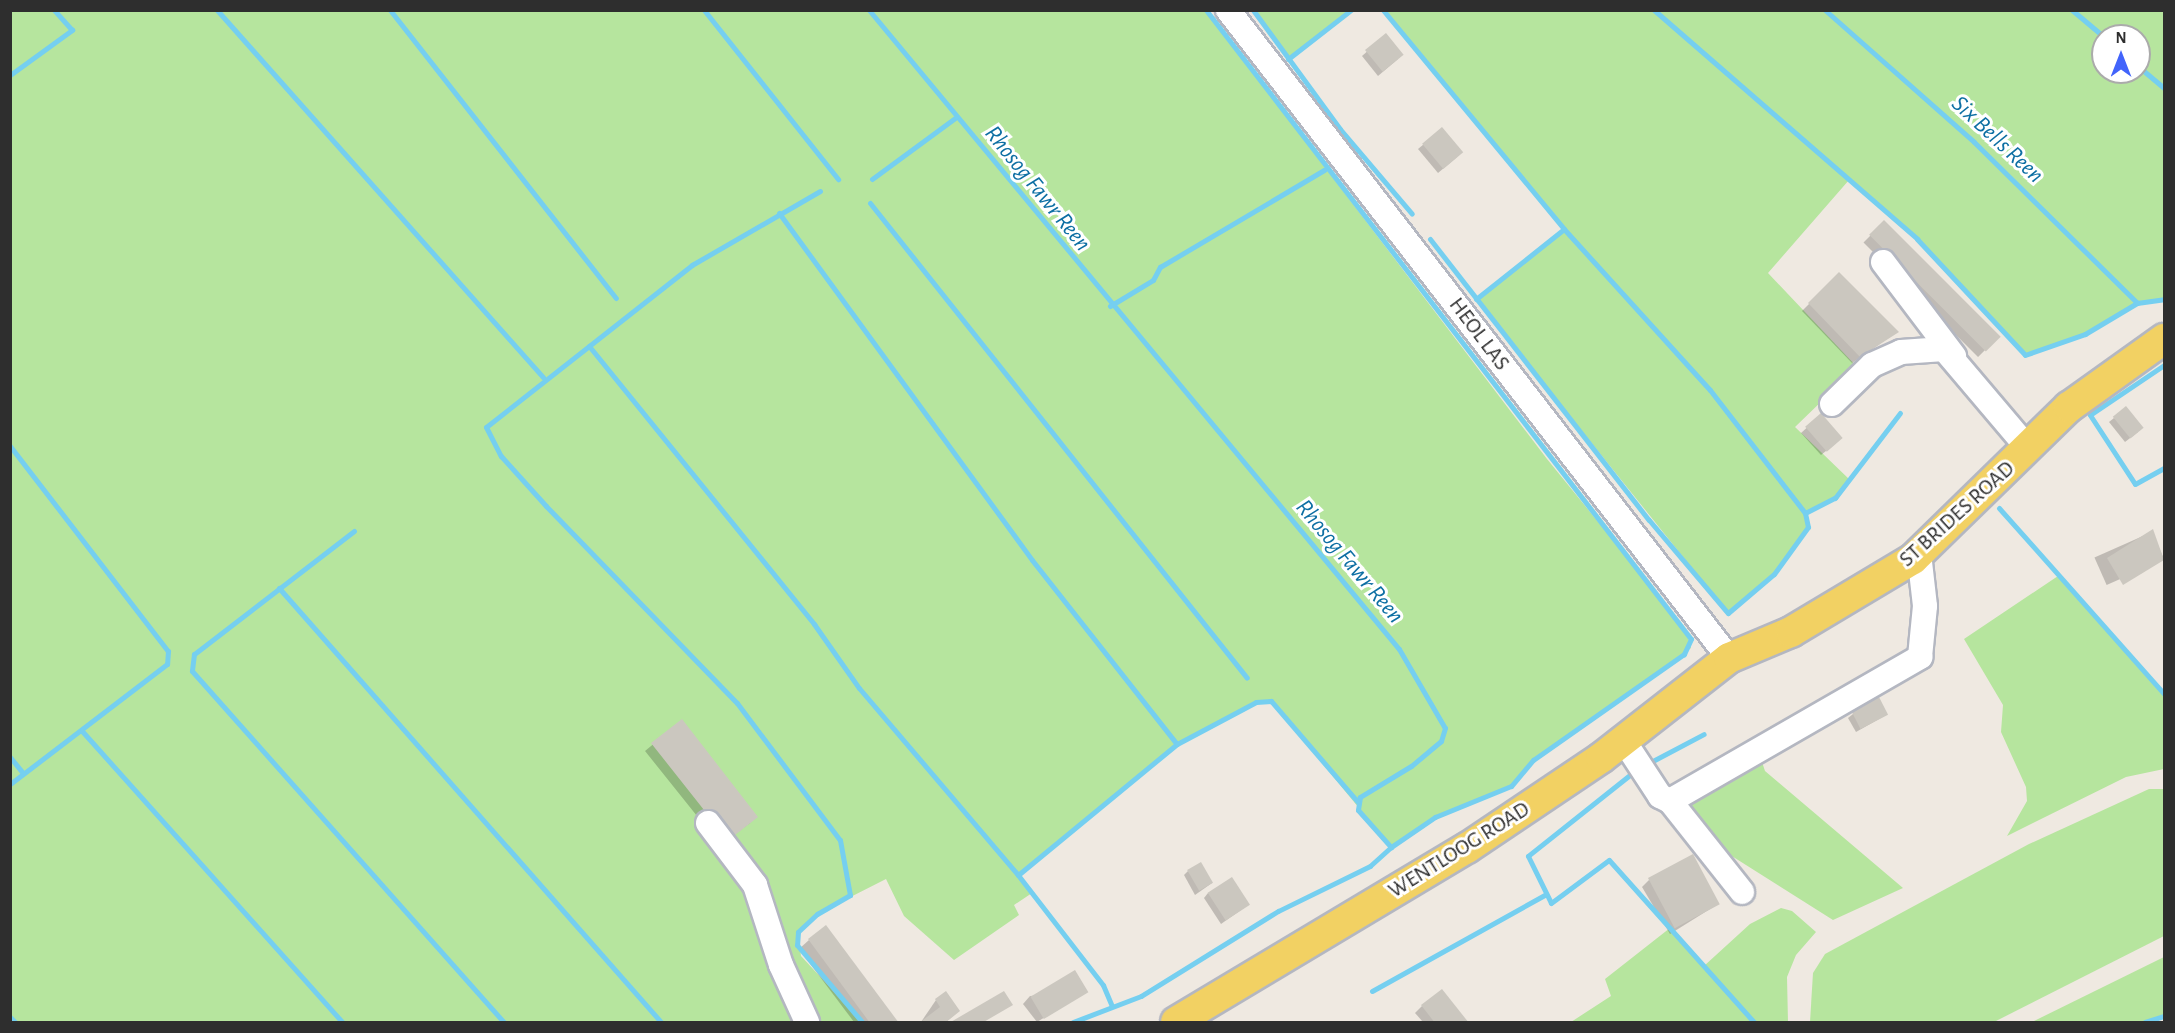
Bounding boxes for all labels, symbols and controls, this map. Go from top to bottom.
north arrow [2091,24,2151,84]
text: N [2115,30,2127,46]
water label: Six Bells Reen [1945,90,2049,190]
water label: Rhosog Fawr Reen [978,120,1096,258]
street label: HEOL LAS [1443,292,1515,376]
street label: ST BRIDES ROAD [1894,455,2020,573]
water label: Rhosog Fawr Reen [1289,494,1409,630]
street label: WENTLOOG ROAD [1384,796,1534,904]

